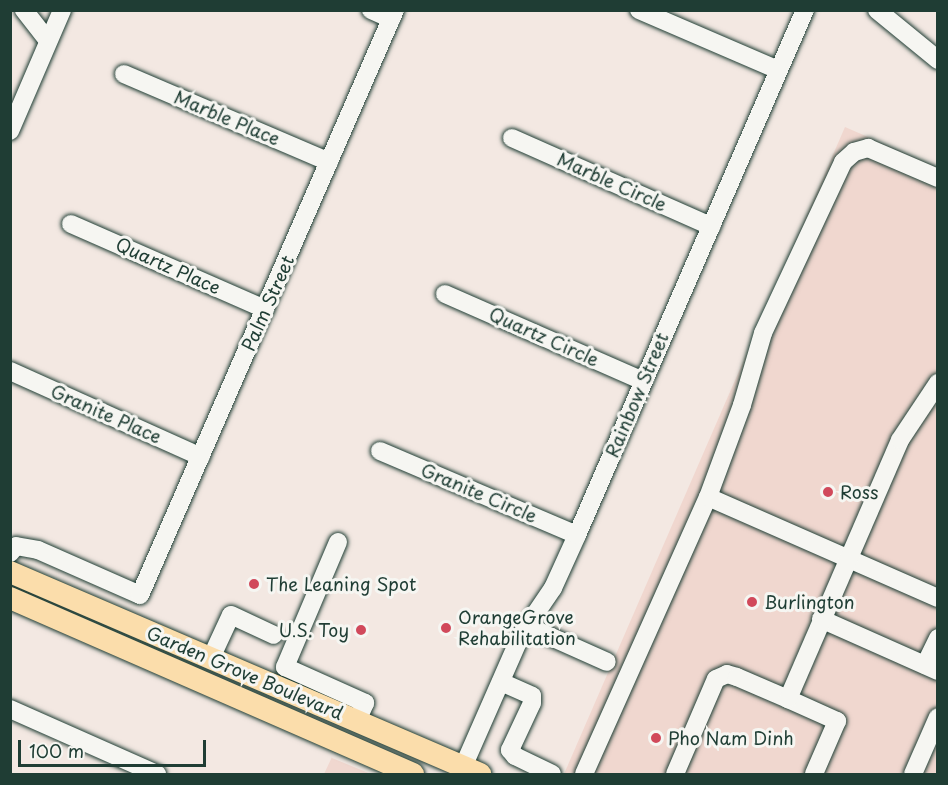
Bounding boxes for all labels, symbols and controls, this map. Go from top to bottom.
street label: Marble Place [171,86,283,150]
street label: Marble Circle [554,148,670,216]
street label: Quartz Place [112,233,224,299]
street label: Palm Street [237,252,299,354]
street label: Quartz Circle [485,303,603,371]
street label: Rainbow Street [601,329,673,461]
street label: Granite Place [47,380,165,448]
street label: Granite Circle [418,459,540,527]
place label: Ross [840,481,878,503]
marker: Ross [821,485,835,499]
place label: The Leaning Spot [266,573,418,595]
marker: The Leaning Spot [247,577,261,591]
place label: Burlington [764,591,855,613]
marker: Burlington [745,595,759,609]
place label: OrangeGrove Rehabilitation [458,607,576,650]
place label: U.S. Toy [278,619,349,641]
street label: Garden Grove Boulevard [143,621,347,725]
marker: OrangeGrove Rehabilitation [439,621,453,635]
marker: U.S. Toy [354,623,368,637]
place label: Pho Nam Dinh [668,727,793,749]
scale bar [21,728,208,766]
marker: Pho Nam Dinh [649,731,663,745]
text: 100 m [29,737,84,764]

